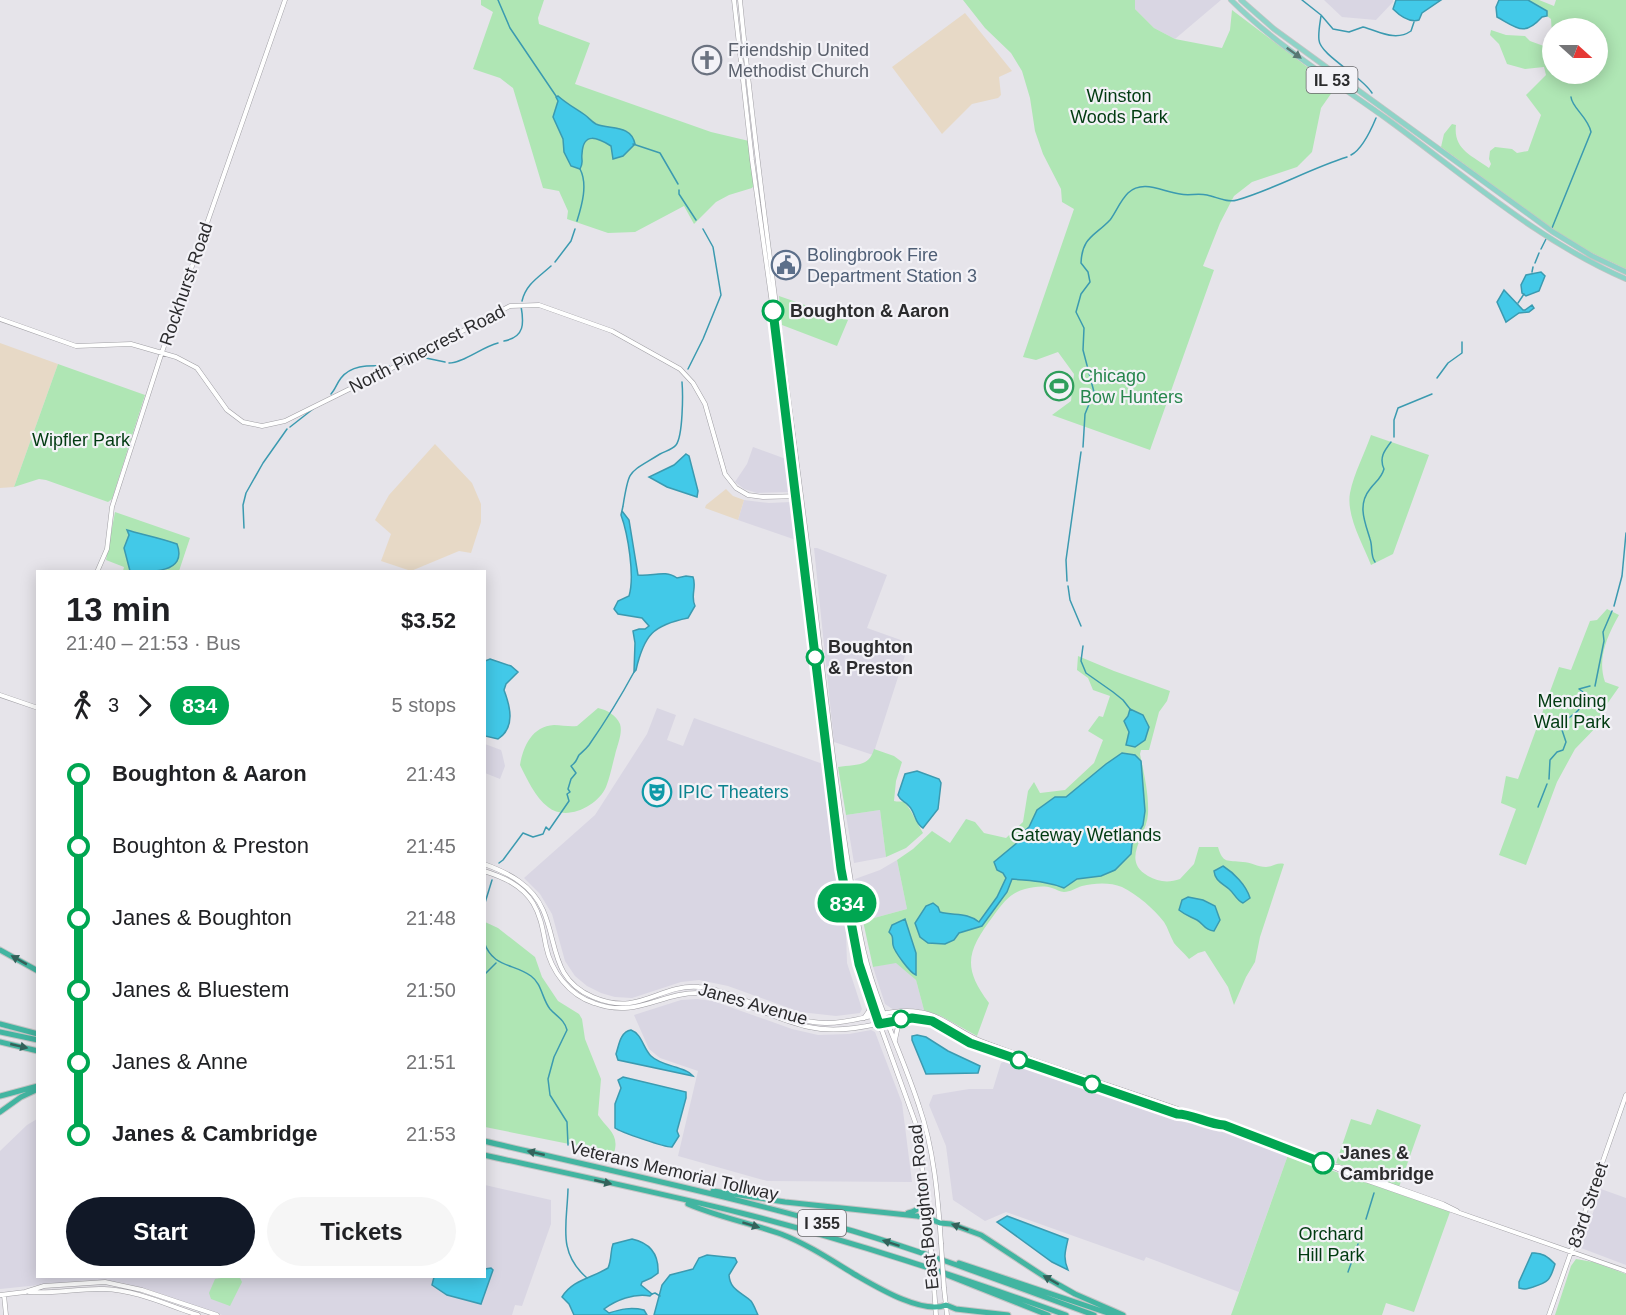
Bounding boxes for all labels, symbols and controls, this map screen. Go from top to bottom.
north arrow [1542,18,1608,84]
map controls [1542,18,1608,84]
place label: Friendship United Methodist Church [728,40,869,81]
church icon: Friendship United Methodist Church [691,44,723,76]
one-way arrow [1287,46,1302,58]
road number: IL 53 [1306,67,1358,93]
park label: Winston Woods Park [1070,86,1169,127]
street label: Rockhurst Road [156,220,216,348]
place label: Bolingbrook Fire Department Station 3 [807,245,977,286]
public building icon: Bolingbrook Fire Department Station 3 [770,249,802,281]
marker: Boughton & Aaron [762,300,784,322]
street label: North Pinecrest Road [346,301,508,397]
place label: Boughton & Aaron [790,301,949,321]
place label: Chicago Bow Hunters [1080,366,1183,407]
sports icon: Chicago Bow Hunters [1043,370,1075,402]
park label: Wipfler Park [32,430,131,450]
text: 13 min [66,591,171,628]
text: $3.52 [401,608,456,633]
text: 21:40 – 21:53 · Bus [66,632,241,654]
place label: Boughton & Preston [828,637,913,678]
marker: Boughton & Preston [806,648,824,666]
icon: walk [66,689,99,722]
icon: forward [128,689,161,722]
park label: Mending Wall Park [1534,691,1611,732]
text: 3 [108,694,119,716]
text: 834 [182,694,217,717]
text: 5 stops [392,694,456,716]
text: Boughton & Aaron [112,761,307,786]
text: 21:43 [406,763,456,785]
theatre icon: IPIC Theaters [641,776,673,808]
place label: IPIC Theaters [678,782,789,802]
park label: Gateway Wetlands [1011,825,1161,845]
text: Boughton & Preston [112,833,309,858]
text: 21:45 [406,835,456,857]
line badge: 834 [812,884,882,922]
text: 834 [829,892,865,915]
text: Janes & Boughton [112,905,292,930]
text: 21:48 [406,907,456,929]
one-way arrow [11,955,27,966]
text: Janes & Bluestem [112,977,289,1002]
text: 21:50 [406,979,456,1001]
street label: Janes Avenue [696,979,810,1029]
unlabelled marker [892,1010,910,1028]
one-way arrow [10,1042,28,1052]
text: Janes & Anne [112,1049,248,1074]
text: 21:51 [406,1051,456,1073]
unlabelled marker [1010,1051,1028,1069]
unlabelled marker [1083,1075,1101,1093]
text: Janes & Cambridge [112,1121,317,1146]
text: 21:53 [406,1123,456,1145]
street label: East Boughton Road [905,1123,943,1291]
street label: Veterans Memorial Tollway [568,1137,780,1205]
place label: Janes & Cambridge [1340,1143,1434,1184]
one-way arrow [527,1148,545,1158]
marker: Janes & Cambridge [1312,1152,1334,1174]
street label: 83rd Street [1564,1160,1612,1250]
one-way arrow [594,1177,612,1187]
button: Start [66,1197,255,1266]
button: Tickets [267,1197,456,1266]
road number: I 355 [798,1210,846,1236]
one-way arrow [742,1221,760,1230]
one-way arrow [951,1221,969,1231]
park label: Orchard Hill Park [1297,1224,1366,1265]
one-way arrow [882,1238,900,1247]
one-way arrow [1043,1275,1059,1286]

